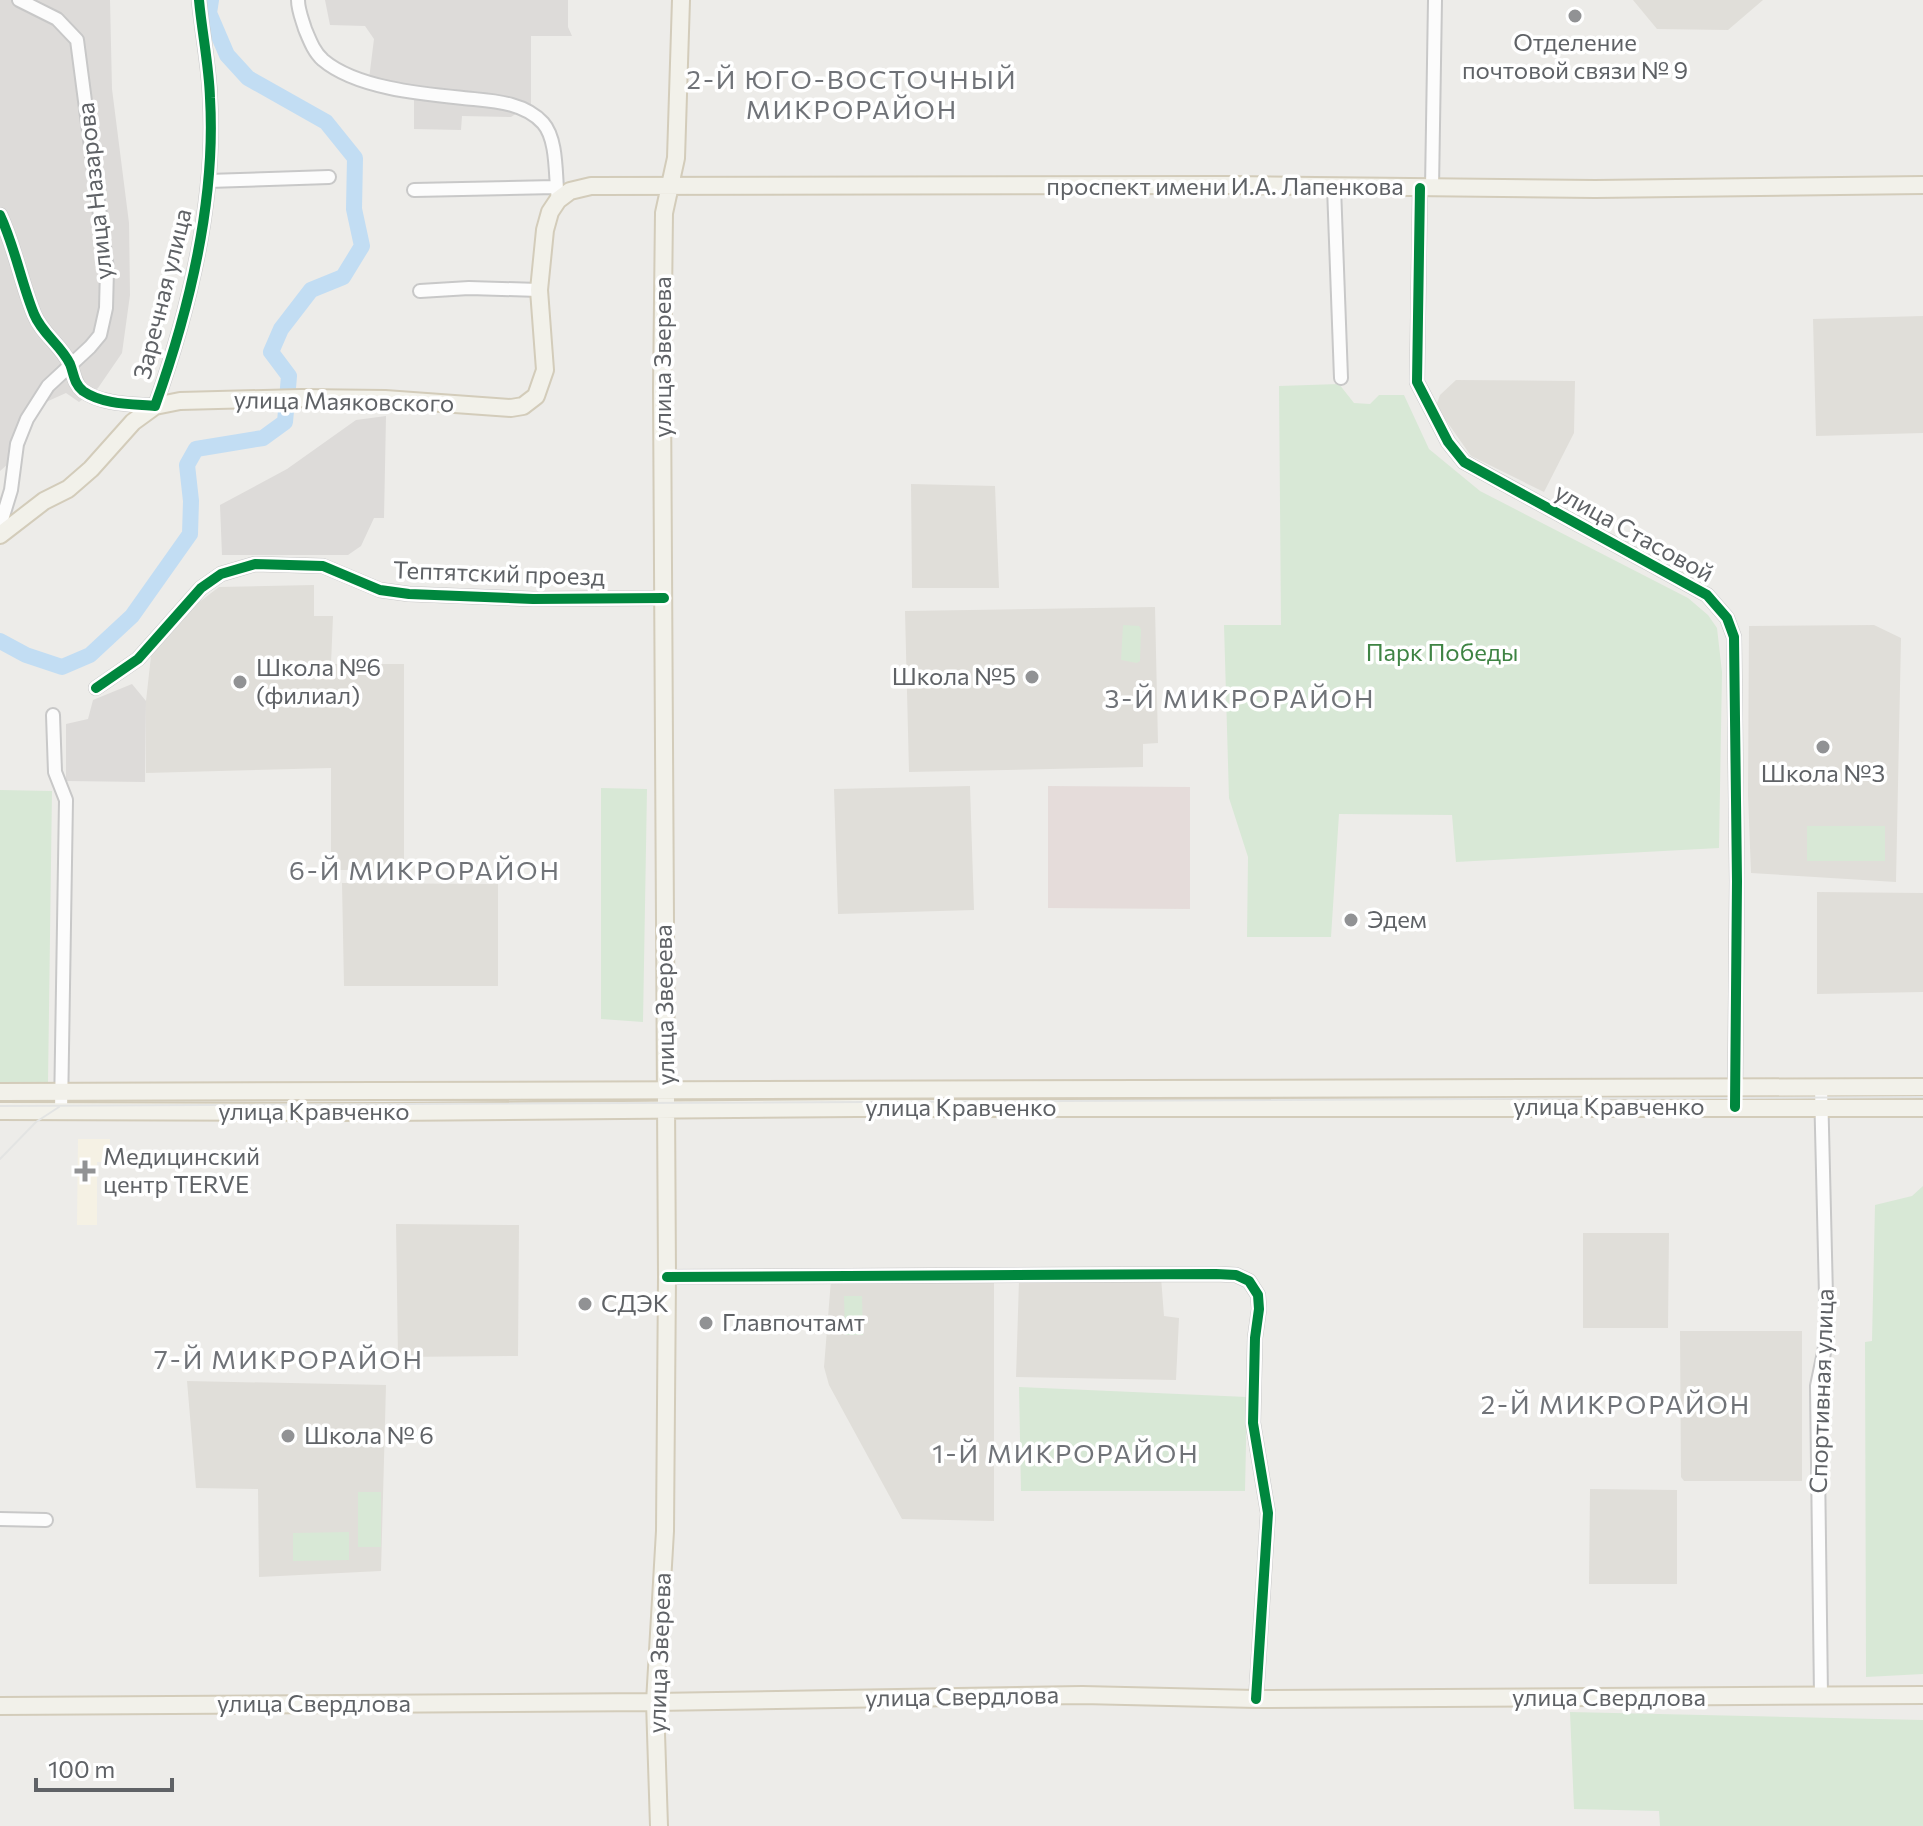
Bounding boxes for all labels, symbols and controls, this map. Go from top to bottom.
marker: Отделение почтовой связи № 9 [1566,7,1584,25]
place label: Отделение почтовой связи № 9 [1462,27,1688,84]
district label: 2-Й ЮГО-ВОСТОЧНЫЙ МИКРОРАЙОН [686,63,1018,124]
street label: улица Назарова [70,101,117,281]
street label: проспект имени И.А. Лапенкова [1046,171,1404,200]
street label: Заречная улица [126,205,197,382]
street label: улица Зверева [647,276,676,438]
street label: улица Маяковского [233,384,455,417]
street label: улица Стасовой [1550,476,1719,587]
street label: Тептятский проезд [393,554,606,591]
park label: Парк Победы [1366,637,1518,666]
place label: Школа №6 (филиал) [256,652,381,709]
place label: Школа №5 [892,661,1016,690]
marker: Школа №5 [1023,668,1041,686]
marker: Школа №6 (филиал) [231,673,249,691]
district label: 3-Й МИКРОРАЙОН [1104,682,1376,713]
marker: Школа №3 [1814,738,1832,756]
place label: Школа №3 [1761,758,1885,787]
district label: 6-Й МИКРОРАЙОН [289,854,561,885]
place label: Эдем [1367,904,1427,933]
marker: Эдем [1342,911,1360,929]
street label: улица Зверева [648,924,679,1086]
street label: улица Кравченко [1513,1091,1705,1120]
street label: улица Кравченко [865,1092,1057,1121]
street label: улица Кравченко [218,1096,410,1125]
place label: Медицинский центр TERVE [103,1141,260,1198]
marker: Медицинский центр TERVE [74,1160,96,1182]
place label: СДЭК [601,1288,669,1317]
street label: Спортивная улица [1802,1288,1839,1494]
marker: СДЭК [576,1295,594,1313]
place label: Главпочтамт [722,1307,865,1336]
marker: Главпочтамт [697,1314,715,1332]
district label: 7-Й МИКРОРАЙОН [154,1343,424,1374]
district label: 2-Й МИКРОРАЙОН [1481,1388,1751,1419]
place label: Школа № 6 [304,1420,434,1449]
marker: Школа № 6 [279,1427,297,1445]
district label: 1-Й МИКРОРАЙОН [932,1437,1200,1468]
street label: улица Зверева [641,1572,676,1734]
street label: улица Свердлова [865,1679,1059,1712]
street label: улица Свердлова [1512,1682,1706,1711]
street label: улица Свердлова [217,1688,411,1717]
scale bar [36,1742,172,1792]
text: 100 m [48,1754,115,1783]

